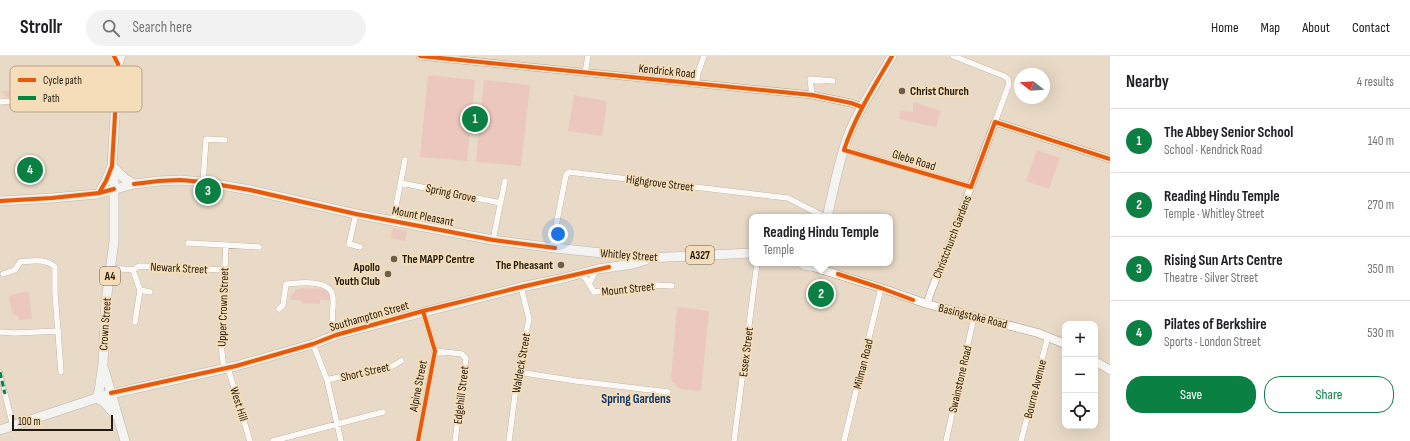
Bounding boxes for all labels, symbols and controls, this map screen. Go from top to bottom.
search box [86,10,366,46]
text: Strollr [20,16,62,39]
icon: search [100,17,122,39]
text: Search here [132,18,192,37]
text: Home [1211,19,1239,36]
text: Map [1261,19,1280,36]
text: About [1302,19,1330,36]
text: Contact [1352,19,1390,36]
street label: Kendrick Road [638,61,696,82]
legend [10,66,142,112]
north arrow [1014,68,1050,104]
text: Nearby [1126,72,1169,92]
text: Cycle path [43,74,82,87]
text: 4 results [1357,74,1394,90]
place label: Christ Church [910,84,969,99]
marker: Christ Church [897,86,907,96]
text: Path [43,92,60,105]
pin: 1 [462,104,488,134]
text: The Abbey Senior School [1164,123,1293,142]
text: 1 [1136,133,1142,149]
text: 140 m [1368,133,1394,149]
text: School · Kendrick Road [1164,142,1262,158]
street label: Glebe Road [890,147,937,174]
pin: 4 [17,155,43,185]
street label: Highgrove Street [625,172,695,195]
pin: 3 [195,176,221,206]
street label: Spring Grove [424,181,478,206]
text: Reading Hindu Temple [1164,187,1280,206]
street label: Christchurch Gardens [930,194,975,281]
text: 2 [1136,197,1142,213]
text: 270 m [1367,197,1394,213]
street label: Mount Pleasant [391,203,455,230]
text: Temple · Whitley Street [1164,206,1264,222]
popup [749,214,893,266]
text: Reading Hindu Temple [763,223,879,242]
your location [548,224,568,244]
text: Temple [763,242,794,258]
street label: Whitley Street [600,246,659,265]
road number: A327 [686,246,714,264]
text: Rising Sun Arts Centre [1164,251,1283,270]
place label: The MAPP Centre [402,252,475,267]
marker: The MAPP Centre [389,254,399,264]
place label: The Pheasant [496,258,553,273]
street label: Newark Street [150,260,208,278]
place label: Apollo Youth Club [334,260,380,289]
marker: The Pheasant [556,260,566,270]
text: 3 [1136,261,1142,277]
text: 350 m [1367,261,1394,277]
road number: A4 [100,267,120,285]
street label: Upper Crown Street [215,267,232,347]
marker: Apollo Youth Club [383,269,393,279]
text: Theatre · Silver Street [1164,270,1258,286]
street label: Mount Street [601,279,656,300]
pin: 2 [808,279,834,309]
street label: Crown Street [96,297,115,351]
street label: Southampton Street [328,298,411,335]
street label: Basingstoke Road [937,301,1009,332]
text: Pilates of Berkshire [1164,315,1267,334]
map controls [1062,321,1098,429]
button: + [1062,321,1098,357]
text: 4 [1136,325,1142,341]
text: 530 m [1367,325,1394,341]
street label: Essex Street [736,326,757,378]
street label: Waldeck Street [509,332,534,394]
text: Sports · London Street [1164,334,1261,350]
street label: Milman Road [850,338,877,391]
street label: Swainstone Road [945,344,975,414]
button: − [1062,357,1098,393]
street label: Bourne Avenue [1021,358,1050,420]
street label: Alpine Street [406,359,431,414]
street label: Short Street [339,360,391,385]
street label: Edgehill Street [450,365,473,425]
button: Save [1126,376,1256,413]
button: Share [1264,376,1394,413]
street label: West Hill [226,385,251,423]
district label: Spring Gardens [601,391,671,407]
button: locate [1062,393,1098,429]
scale bar [12,413,113,432]
text: 100 m [18,415,40,428]

